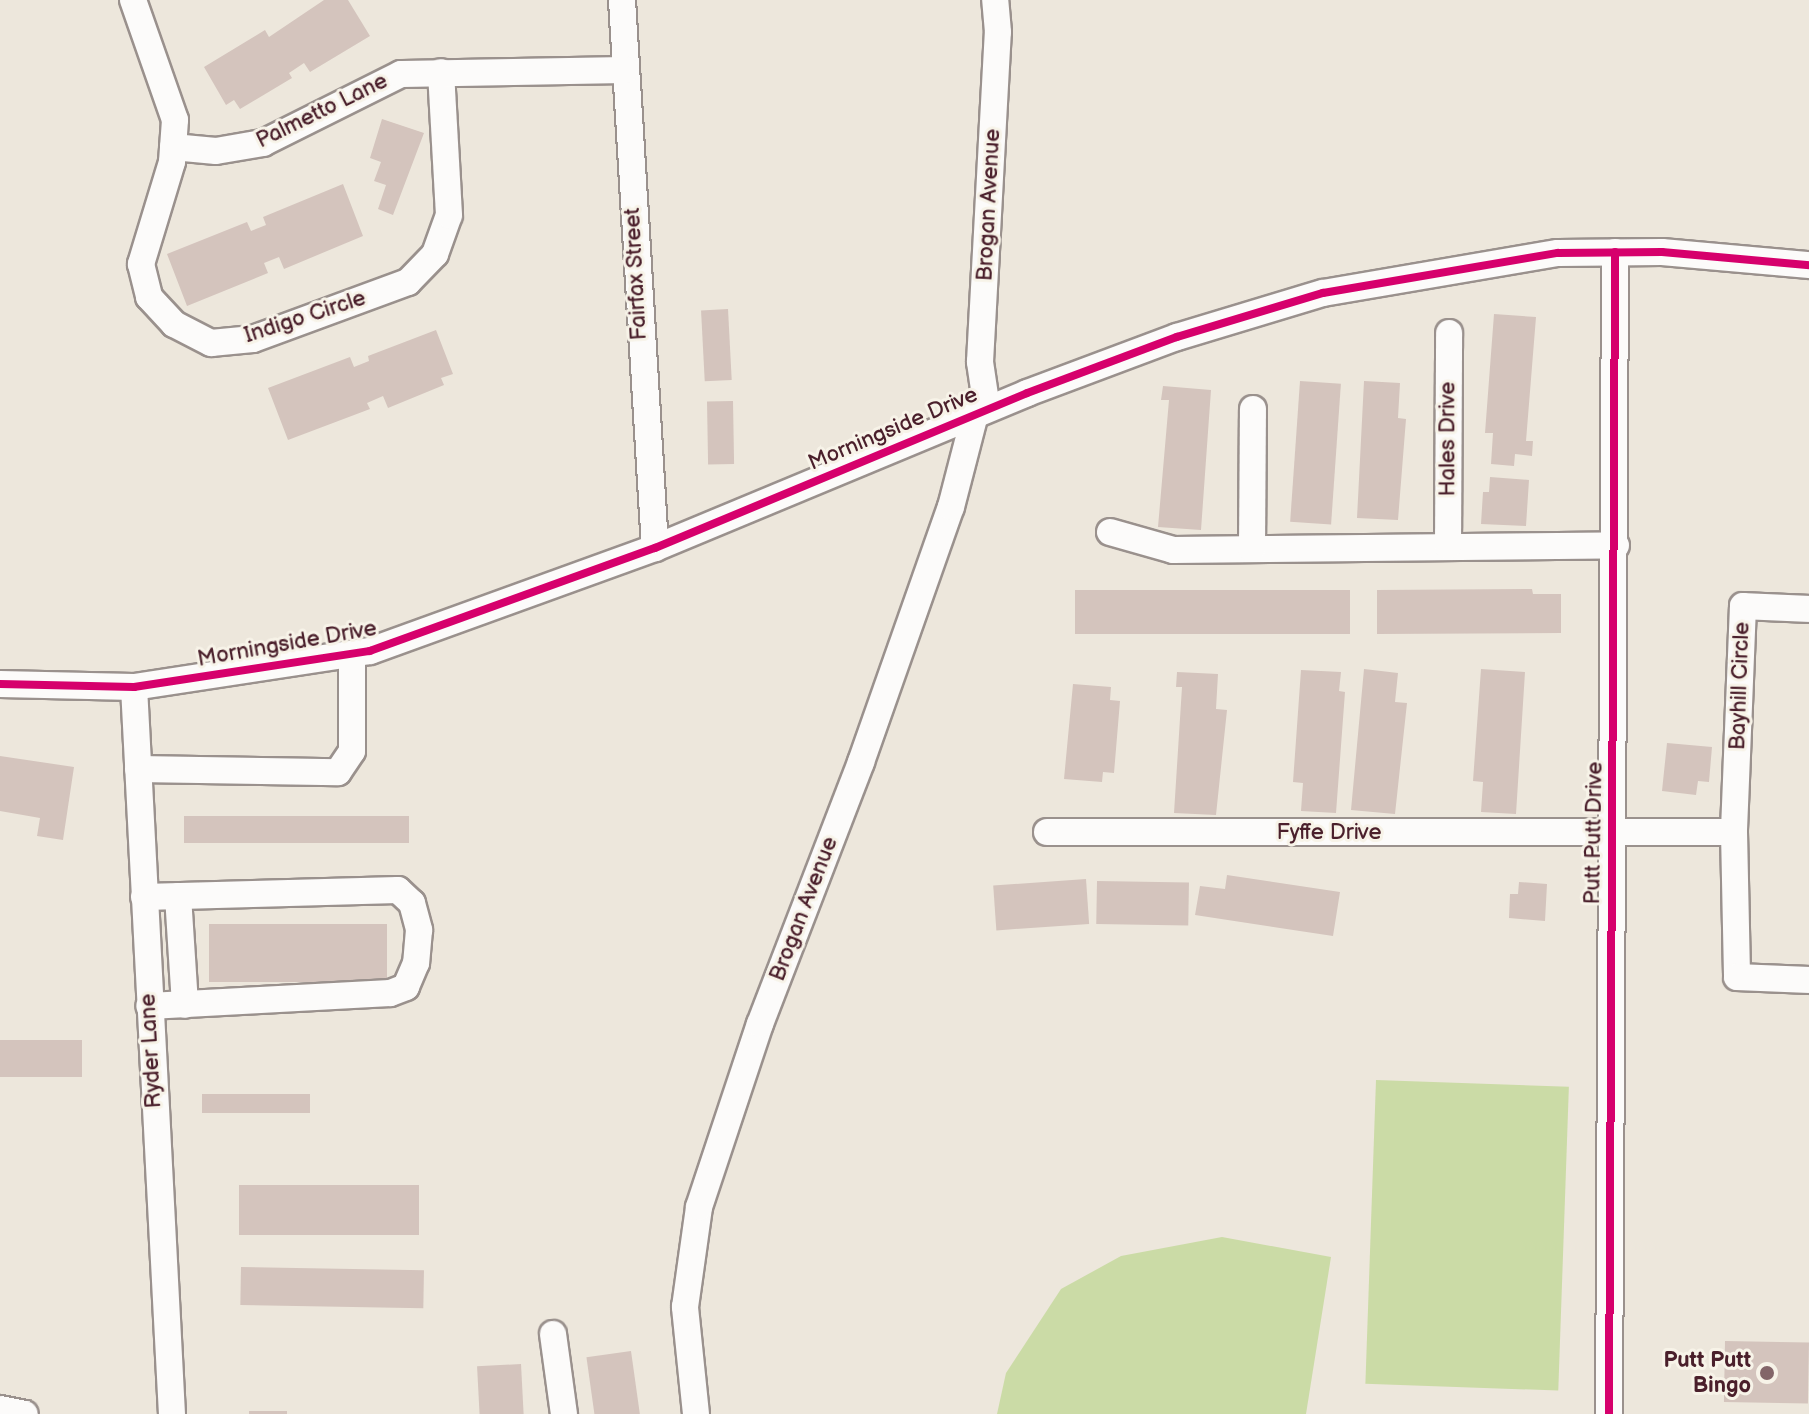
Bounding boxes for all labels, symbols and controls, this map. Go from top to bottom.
street label: Palmetto Lane [252,68,392,154]
street label: Brogan Avenue [972,128,1006,282]
street label: Fairfax Street [619,207,653,341]
street label: Indigo Circle [241,285,369,349]
street label: Morningside Drive [804,381,982,477]
street label: Hales Drive [1435,382,1461,496]
street label: Morningside Drive [195,615,379,673]
street label: Bayhill Circle [1725,621,1755,751]
street label: Putt Putt Drive [1580,761,1608,905]
street label: Fyffe Drive [1277,820,1381,846]
street label: Brogan Avenue [764,833,844,985]
street label: Ryder Lane [135,993,167,1109]
place label: Putt Putt Bingo [1663,1347,1751,1398]
marker: Putt Putt Bingo [1758,1364,1776,1382]

